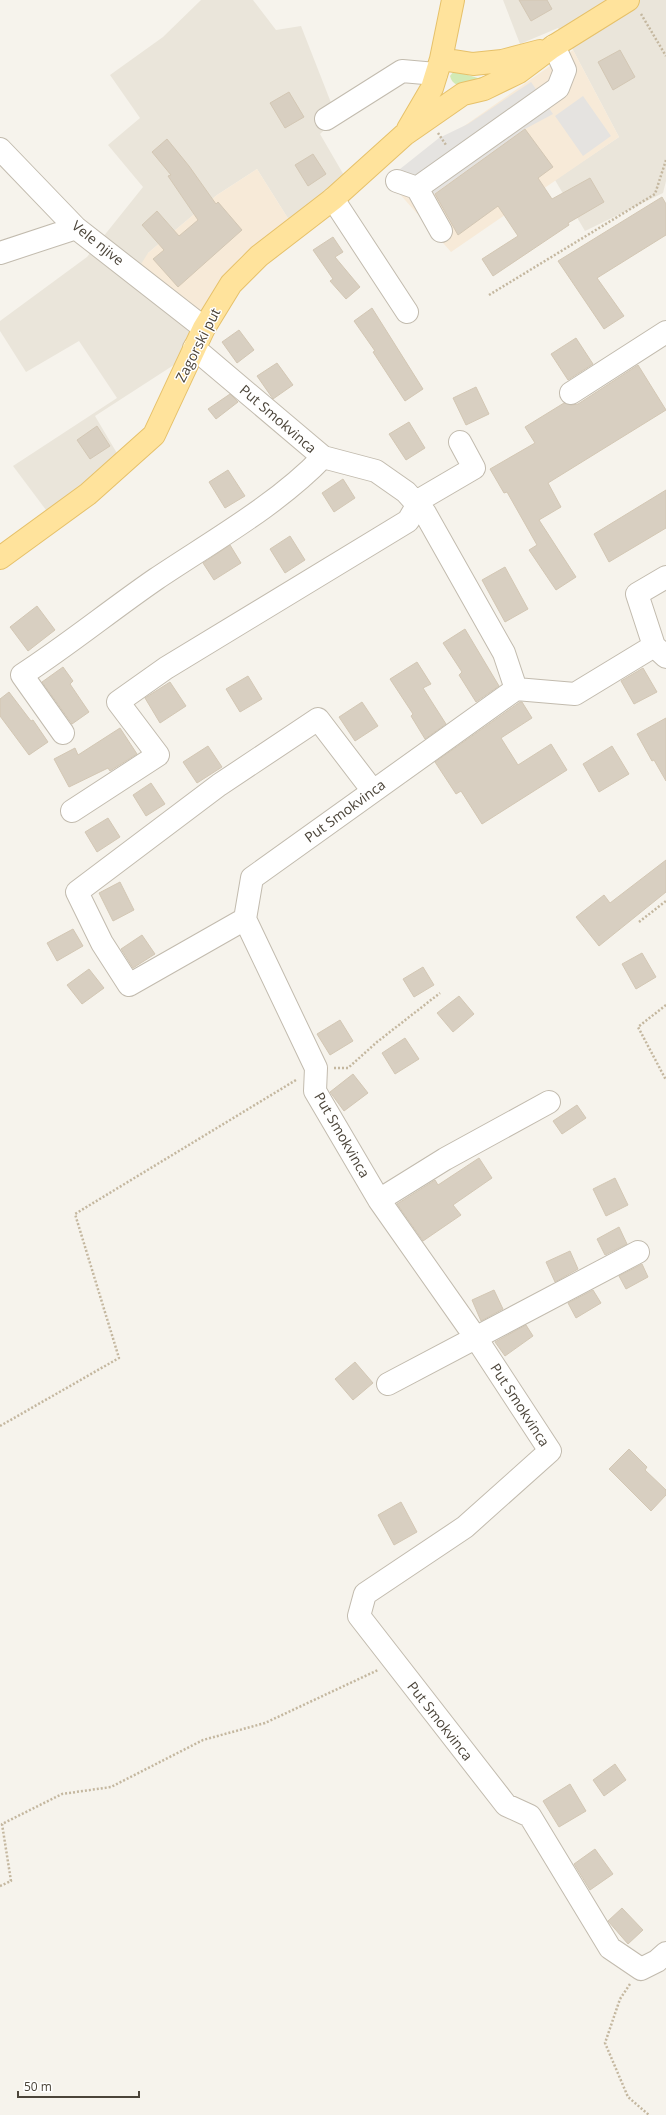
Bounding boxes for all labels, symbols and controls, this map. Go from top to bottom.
street label: Vele njive [68,216,128,270]
street label: Zagorski put [171,304,224,385]
street label: Put Smokvinca [236,380,321,457]
street label: Put Smokvinca [300,775,389,846]
street label: Put Smokvinca [310,1089,375,1181]
street label: Put Smokvinca [486,1359,554,1450]
street label: Put Smokvinca [403,1677,477,1764]
scale bar [18,2073,139,2099]
text: 50 m [24,2078,52,2095]

